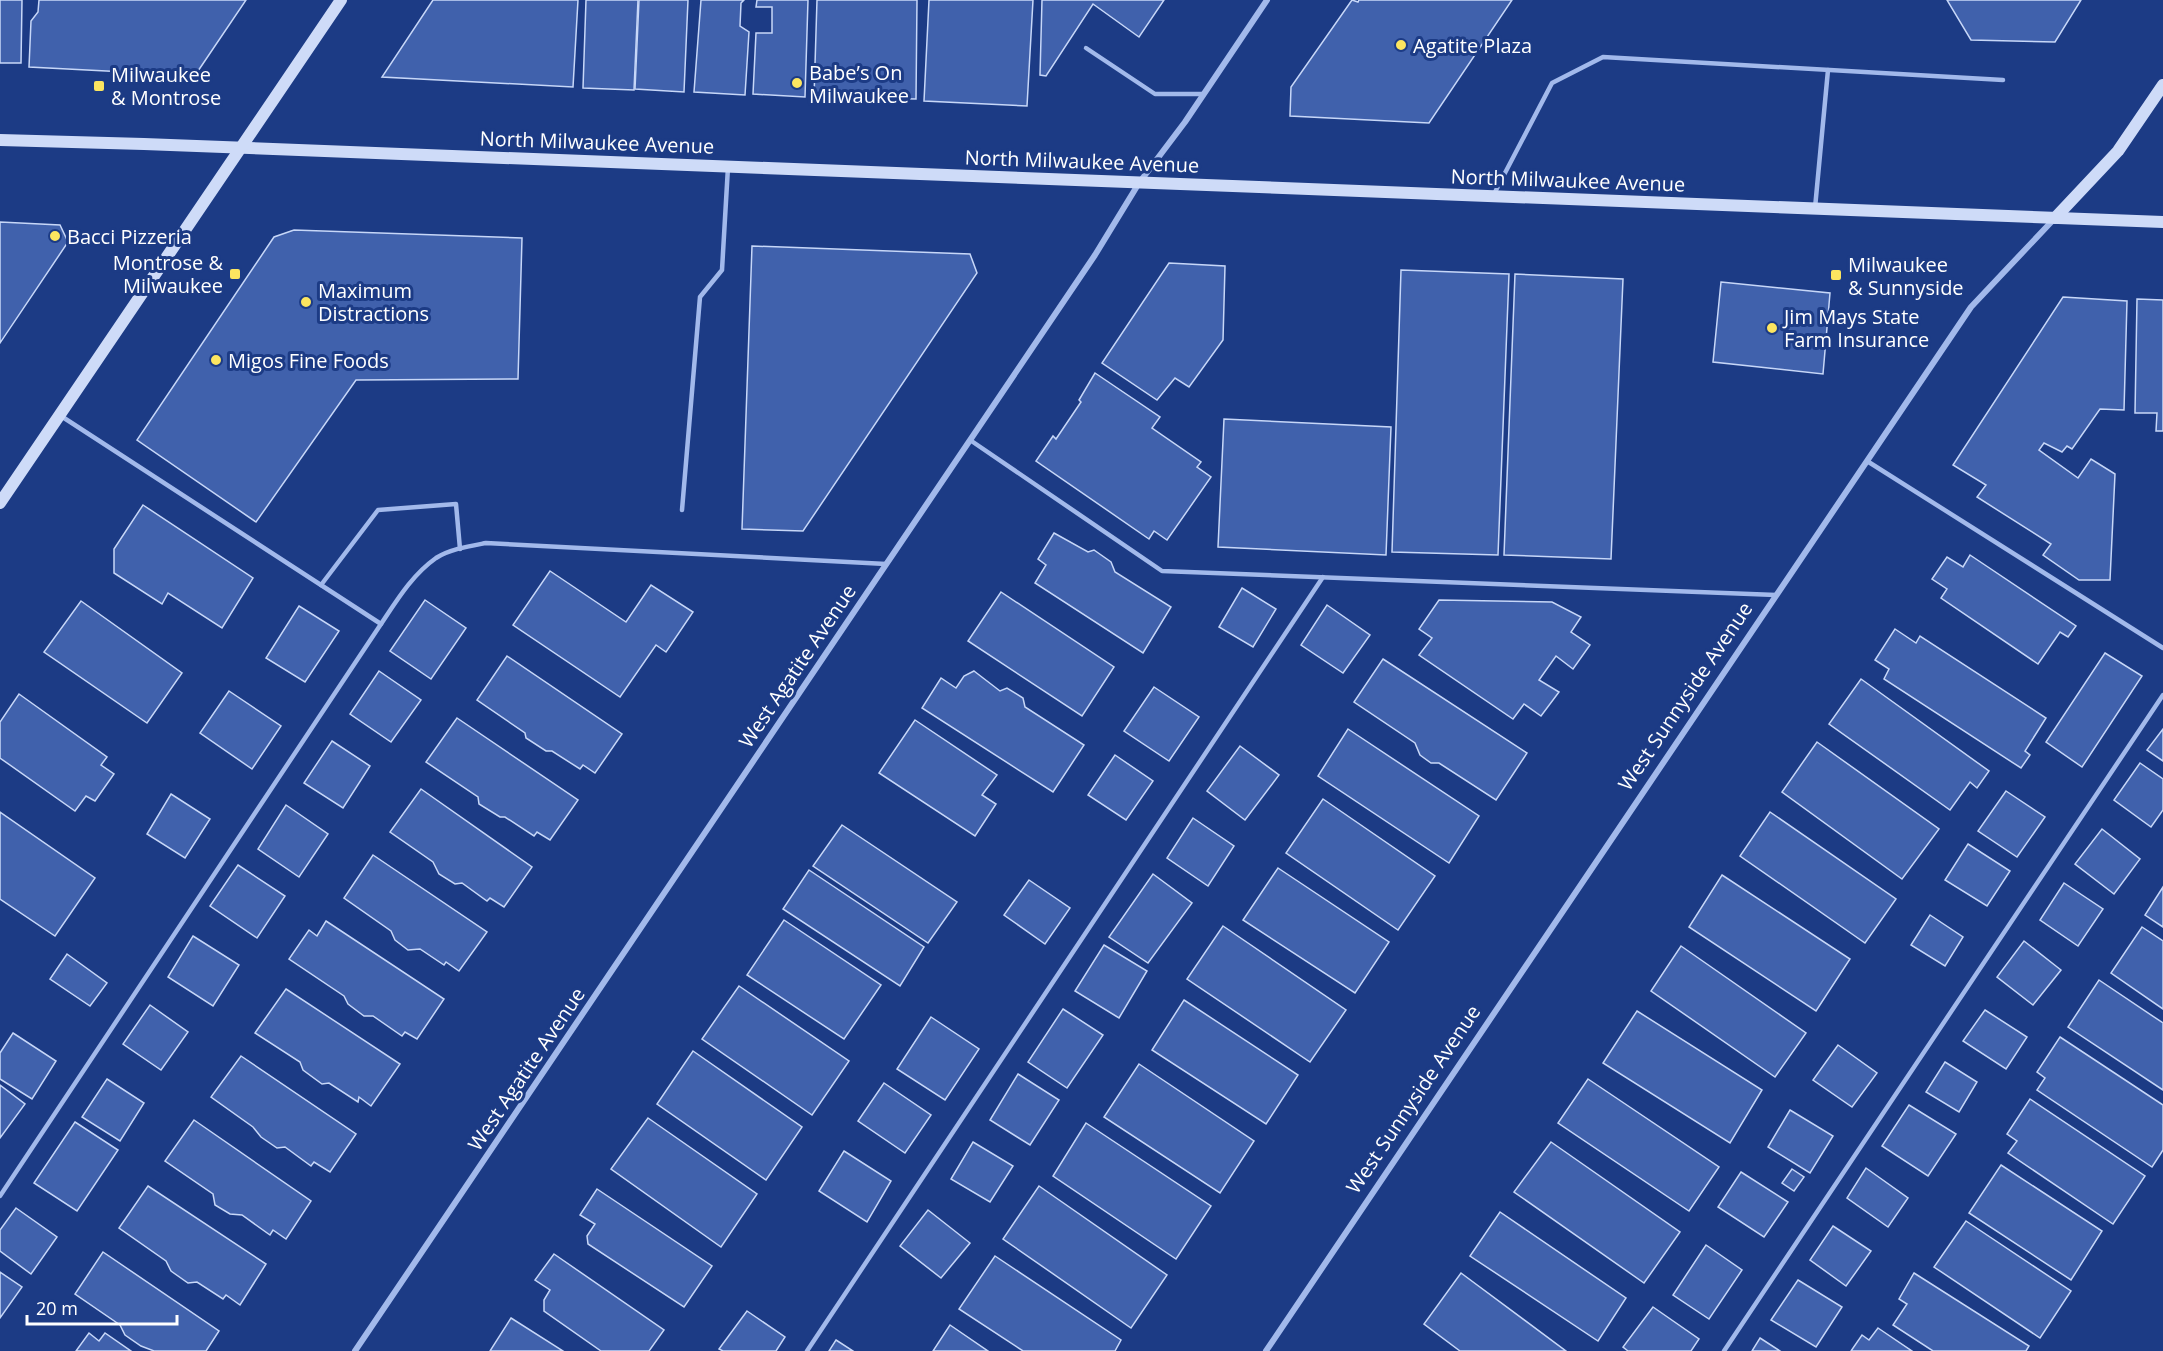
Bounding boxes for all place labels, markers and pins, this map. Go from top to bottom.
place label: Agatite Plaza [1413,32,1532,59]
marker: Agatite Plaza [1394,38,1408,52]
place label: Babe’s On Milwaukee [809,59,909,109]
place label: Milwaukee & Montrose [111,61,221,111]
marker: Babe’s On Milwaukee [790,76,804,90]
marker: Milwaukee & Montrose [92,79,106,93]
place label: Bacci Pizzeria [67,223,192,250]
marker: Bacci Pizzeria [48,229,62,243]
place label: Montrose & Milwaukee [113,249,223,299]
place label: Milwaukee & Sunnyside [1848,251,1964,301]
marker: Montrose & Milwaukee [228,267,242,281]
marker: Milwaukee & Sunnyside [1829,268,1843,282]
place label: Maximum Distractions [318,277,429,327]
marker: Maximum Distractions [299,295,313,309]
place label: Jim Mays State Farm Insurance [1782,303,1929,353]
marker: Jim Mays State Farm Insurance [1765,321,1779,335]
place label: Migos Fine Foods [228,347,389,374]
marker: Migos Fine Foods [209,353,223,367]

